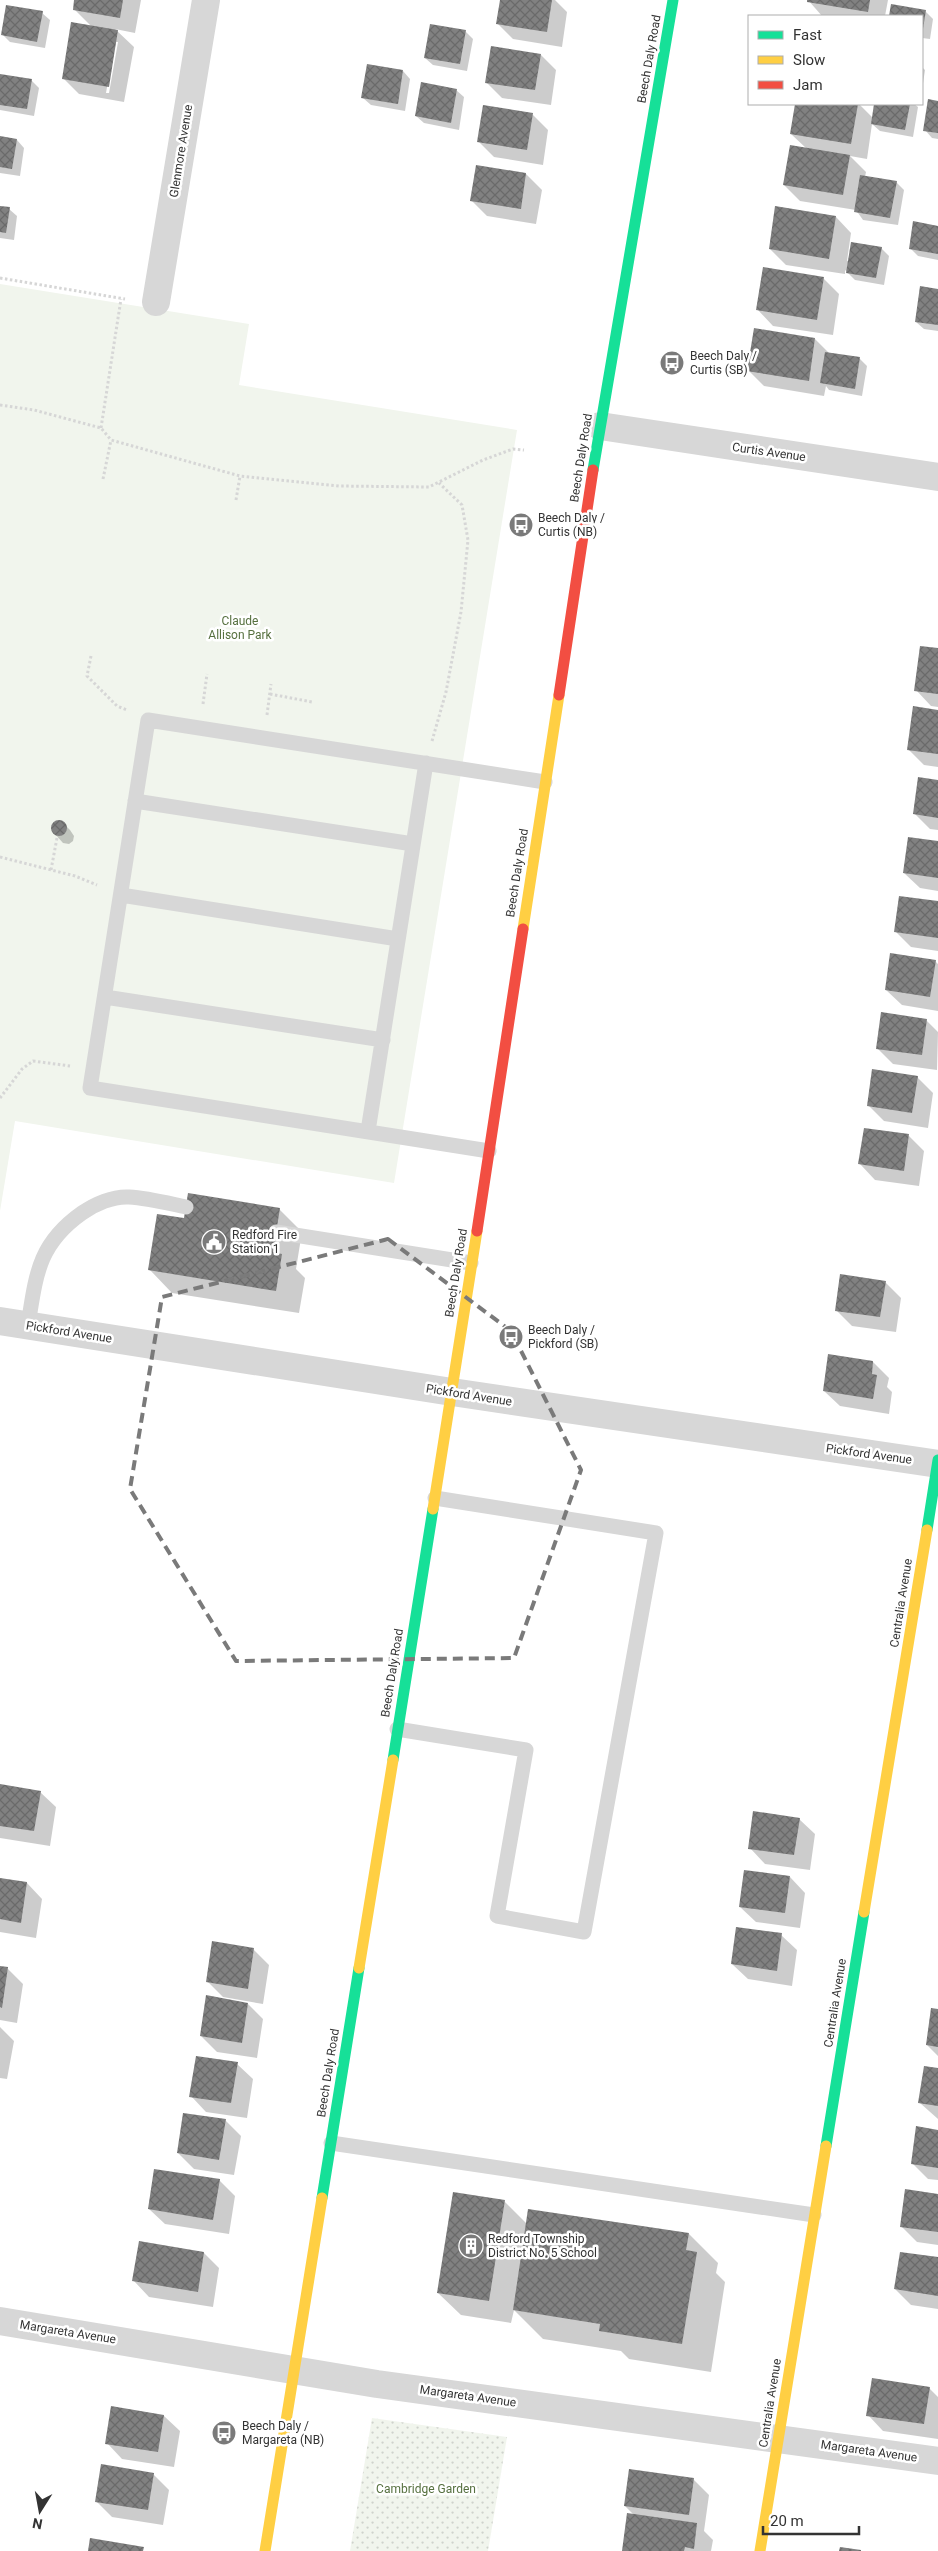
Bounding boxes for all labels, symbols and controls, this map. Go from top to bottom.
street label: Beech Daly Road [634,14,664,104]
legend [748,15,923,105]
text: Fast [793,26,822,44]
text: Slow [793,51,825,69]
text: Jam [793,76,823,94]
street label: Glenmore Avenue [167,103,195,199]
place label: Beech Daly / Curtis (SB) [690,349,757,377]
bus stop icon: Beech Daly / Curtis (SB) [659,350,685,376]
street label: Beech Daly Road [567,413,595,503]
street label: Curtis Avenue [731,440,807,464]
place label: Beech Daly / Curtis (NB) [538,511,605,539]
bus stop icon: Beech Daly / Curtis (NB) [508,512,534,538]
park label: Claude Allison Park [208,614,273,642]
street label: Beech Daly Road [503,828,531,918]
place label: Redford Fire Station 1 [232,1228,297,1256]
street label: Beech Daly Road [442,1228,470,1318]
public building icon: Redford Fire Station 1 [201,1229,227,1255]
street label: Pickford Avenue [25,1318,113,1346]
place label: Beech Daly / Pickford (SB) [528,1323,598,1351]
bus stop icon: Beech Daly / Pickford (SB) [498,1324,524,1350]
street label: Pickford Avenue [425,1381,513,1409]
street label: Pickford Avenue [825,1441,913,1467]
street label: Centralia Avenue [887,1558,915,1648]
street label: Beech Daly Road [378,1628,406,1718]
street label: Centralia Avenue [821,1958,849,2048]
street label: Beech Daly Road [314,2028,342,2118]
place label: Redford Township District No. 5 School [488,2232,597,2260]
building icon: Redford Township District No. 5 School [458,2233,484,2259]
street label: Margareta Avenue [19,2317,117,2347]
street label: Centralia Avenue [756,2358,784,2448]
street label: Margareta Avenue [419,2382,517,2410]
place label: Beech Daly / Margareta (NB) [242,2419,324,2447]
bus stop icon: Beech Daly / Margareta (NB) [211,2420,237,2446]
street label: Margareta Avenue [820,2437,918,2465]
park label: Cambridge Garden [376,2482,476,2496]
north arrow [15,2486,65,2536]
scale bar [763,2504,859,2536]
text: 20 m [770,2512,804,2530]
text: N [31,2515,44,2533]

